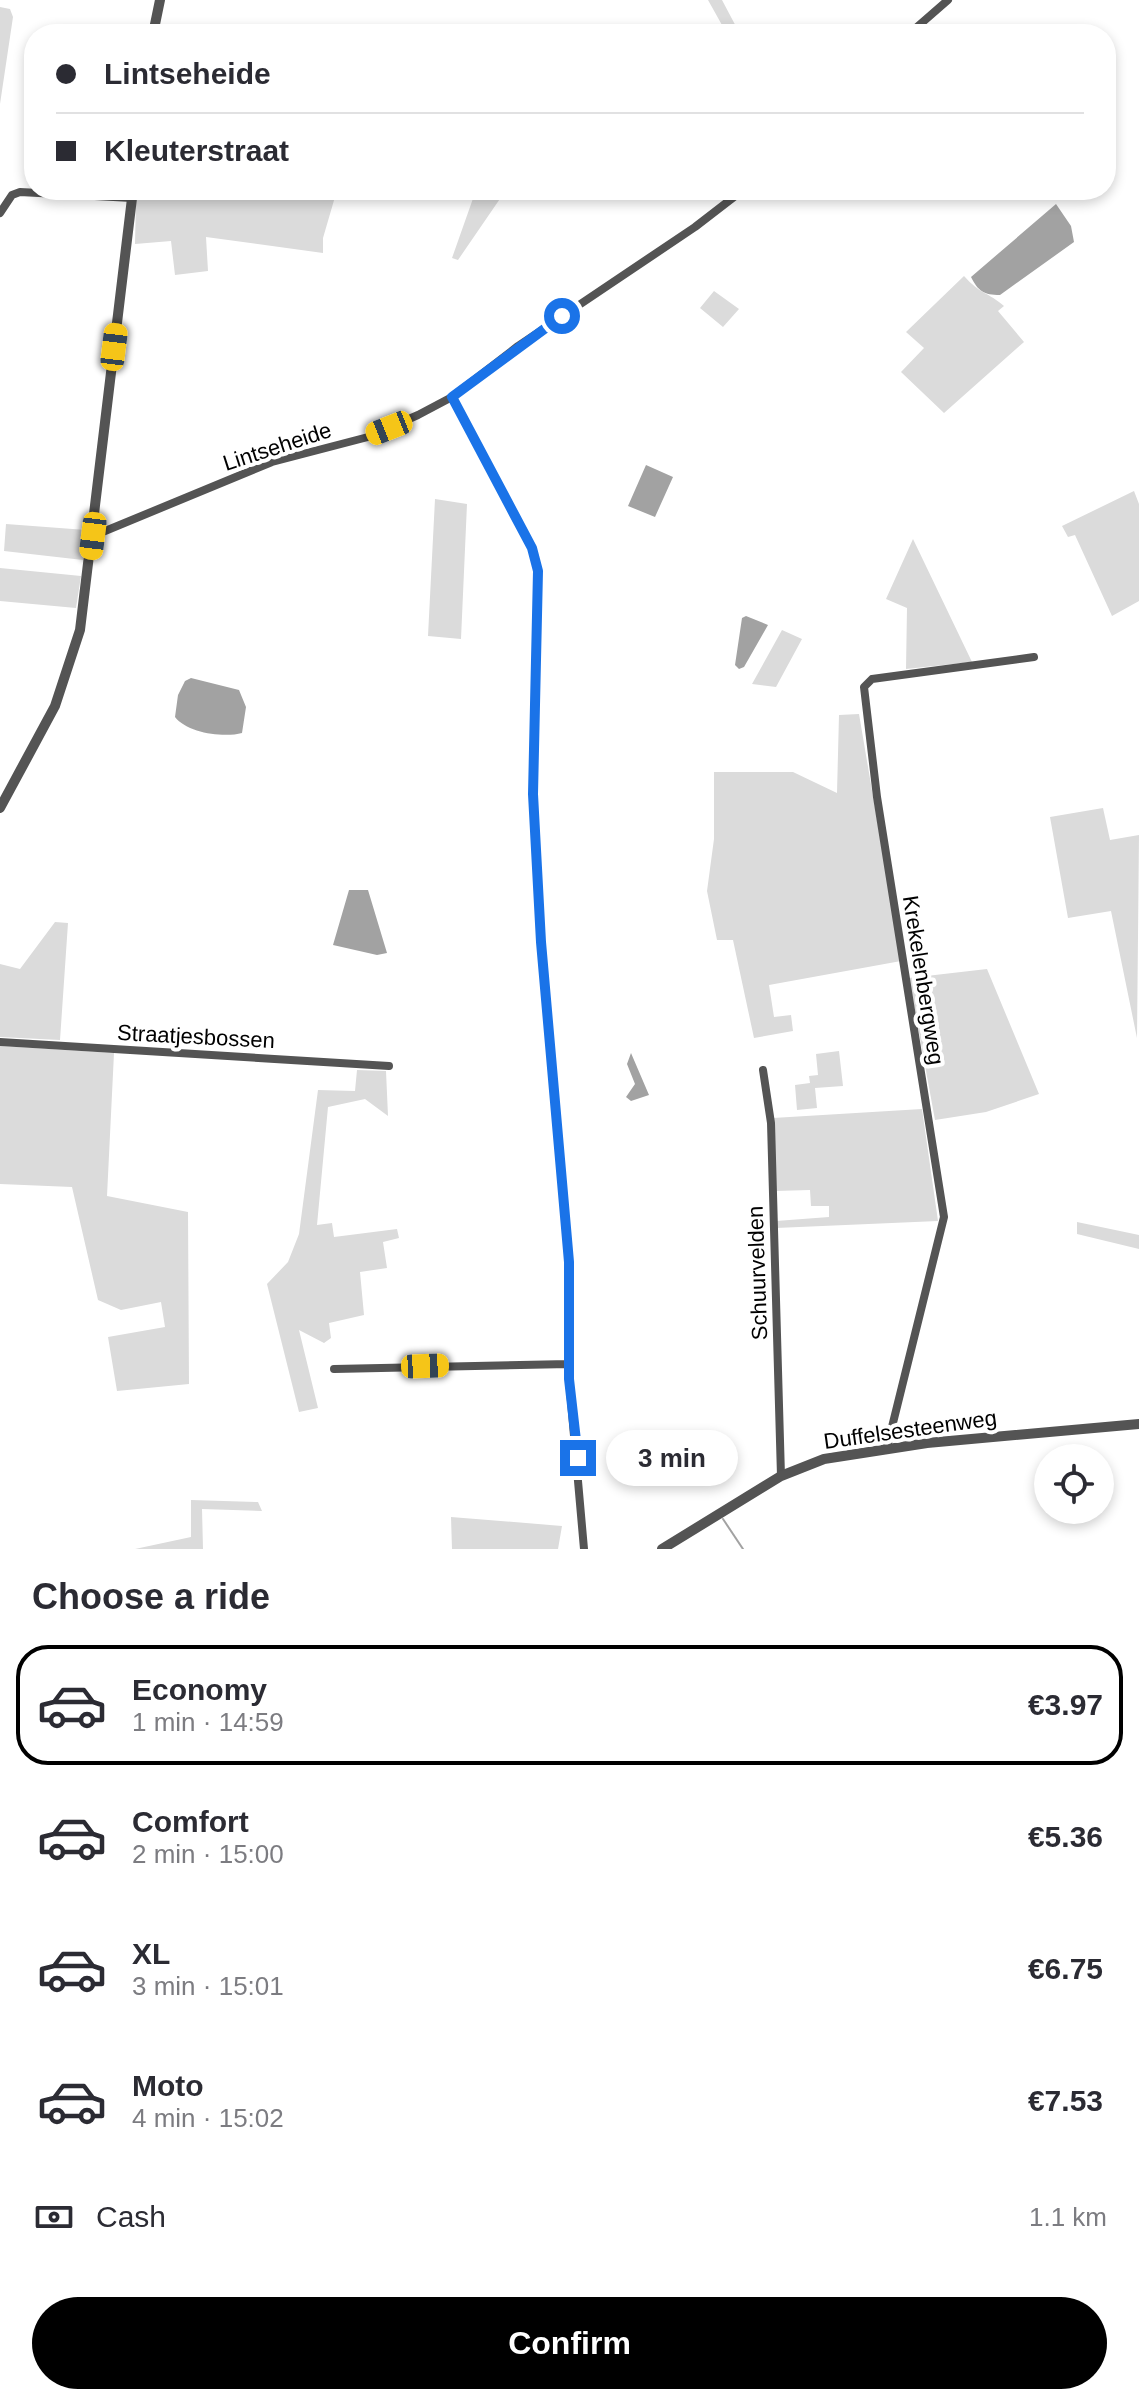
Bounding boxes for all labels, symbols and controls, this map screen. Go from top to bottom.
text: Lintseheide [104,57,271,90]
text: Kleuterstraat [104,134,289,167]
route start [544,298,580,334]
car [99,322,129,372]
car [362,408,416,448]
street label: Lintseheide [220,417,335,476]
car [78,511,108,561]
street label: Krekelenbergweg [898,894,949,1067]
street label: Straatjesbossen [117,1020,275,1053]
street label: Schuurvelden [743,1205,772,1341]
car [401,1353,449,1379]
street label: Duffelsesteenweg [822,1405,998,1454]
callout: 3 min [606,1430,738,1486]
route end [560,1440,596,1476]
text: 3 min [638,1443,706,1473]
map controls [1034,1444,1114,1524]
button: locate [1034,1444,1114,1524]
text: Choose a ride [32,1576,270,1617]
icon: car [36,1669,108,1741]
text: Economy [132,1673,267,1706]
text: €3.97 [1028,1688,1103,1721]
text: 1 min · 14:59 [132,1707,284,1737]
icon: car [36,1801,108,1873]
text: Comfort [132,1805,249,1838]
text: €5.36 [1028,1820,1103,1853]
text: 2 min · 15:00 [132,1839,284,1869]
icon: car [36,1933,108,2005]
text: XL [132,1937,170,1970]
text: €6.75 [1028,1952,1103,1985]
text: 3 min · 15:01 [132,1971,284,2001]
icon: car [36,2065,108,2137]
text: Moto [132,2069,204,2102]
text: €7.53 [1028,2084,1103,2117]
text: 4 min · 15:02 [132,2103,284,2133]
icon: cash [32,2195,76,2239]
text: Cash [96,2200,166,2233]
text: 1.1 km [1029,2202,1107,2232]
button: Confirm [32,2297,1107,2389]

